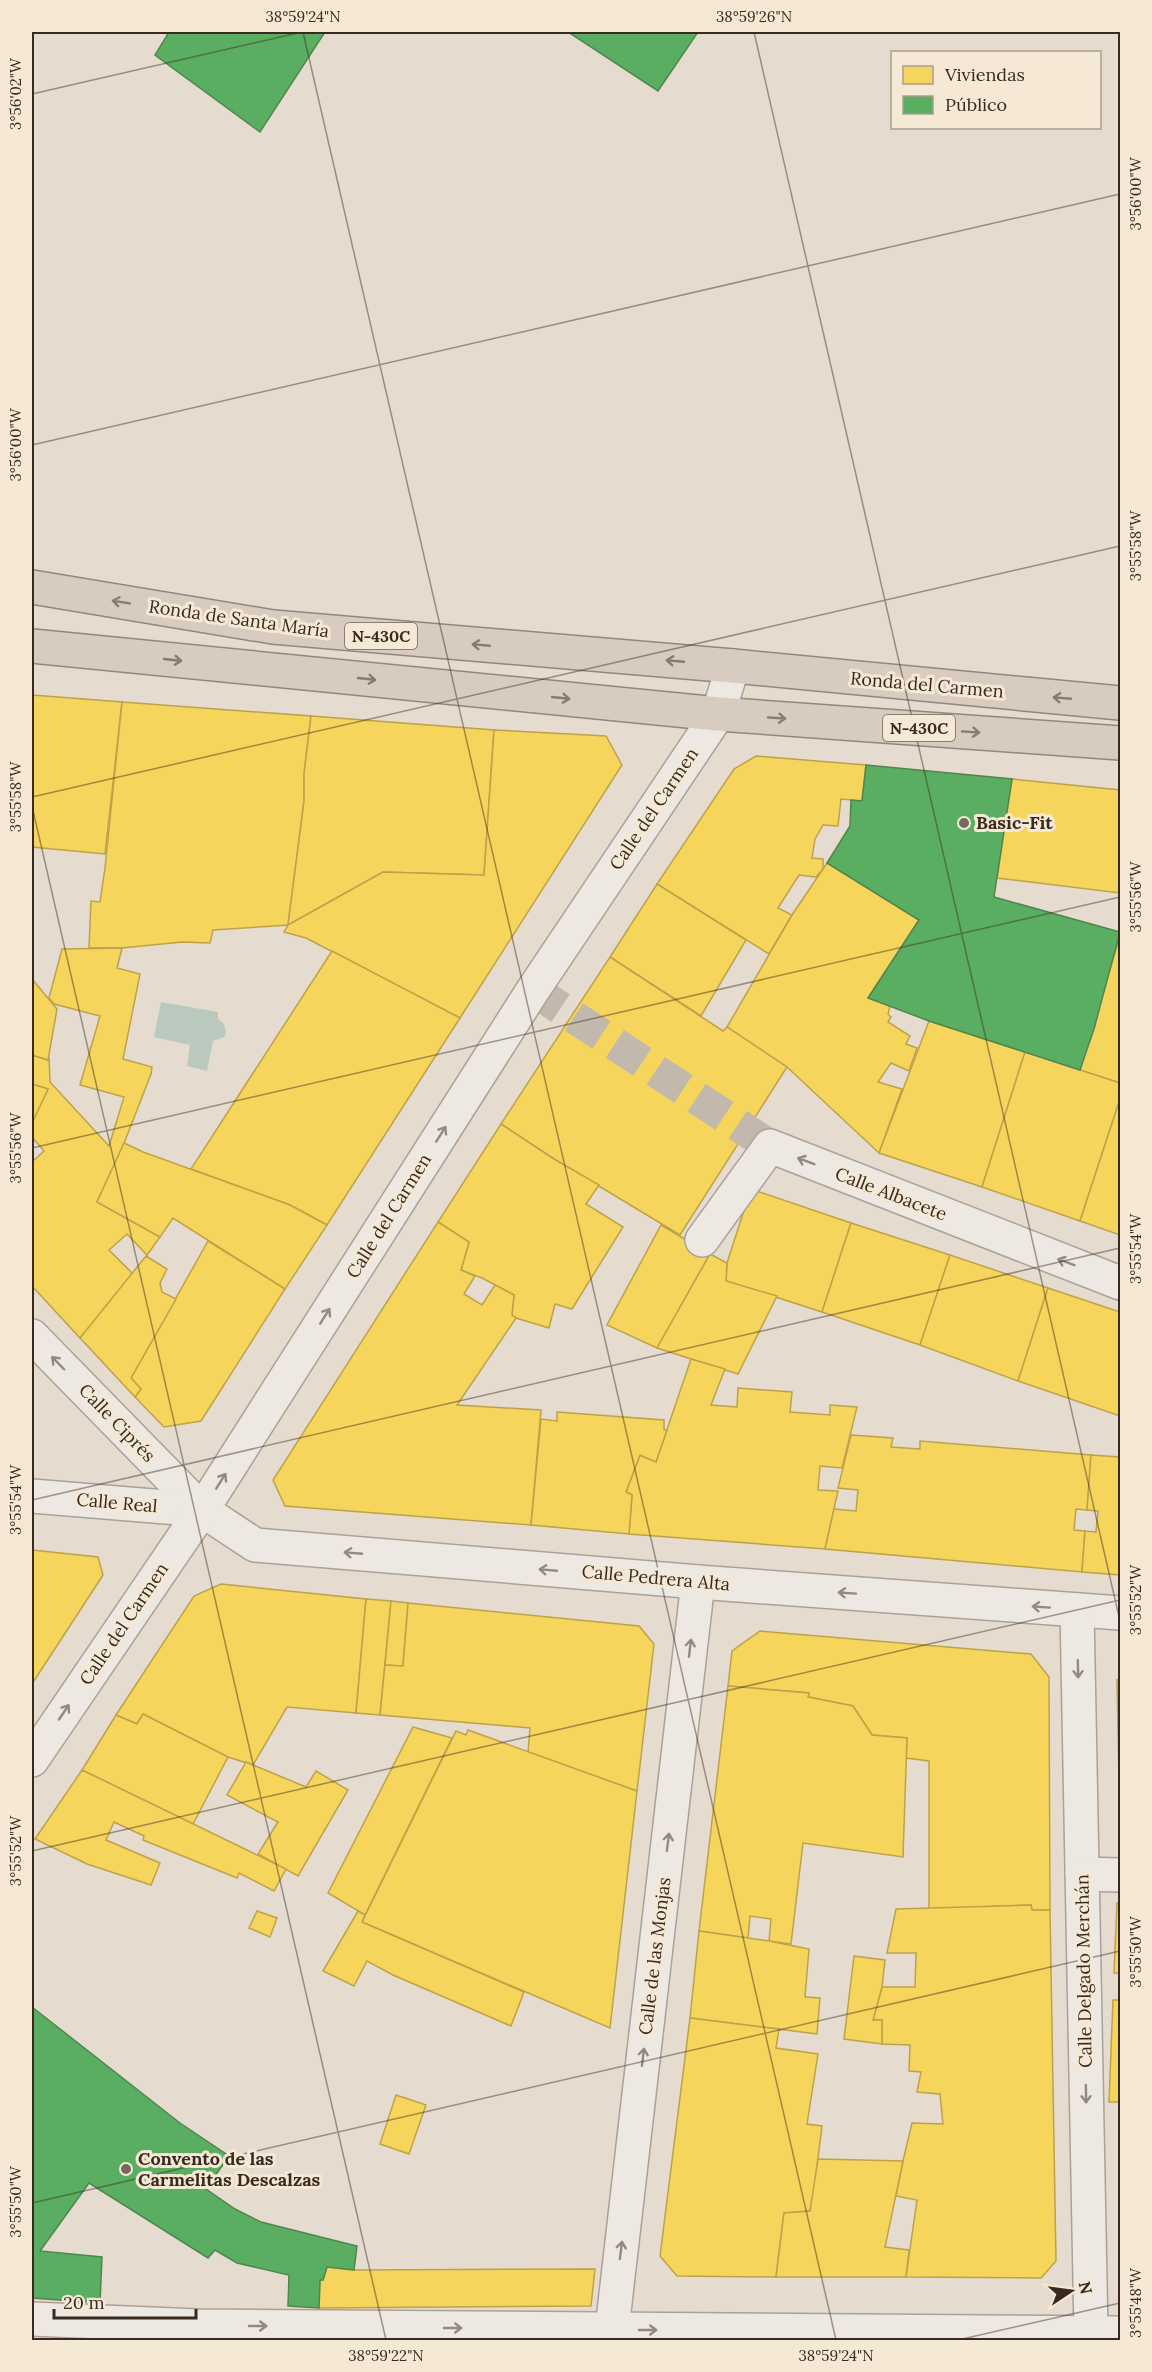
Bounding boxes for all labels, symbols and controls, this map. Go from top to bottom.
text: 38°59'24"N [265,7,341,26]
text: 38°59'26"N [716,7,792,26]
legend [891,51,1101,129]
text: 3°56'02"W [6,57,25,130]
text: Viviendas [944,63,1025,86]
text: Público [945,93,1007,116]
text: 3°56'00"W [1126,156,1145,231]
text: 3°56'00"W [6,407,25,482]
text: 3°55'58"W [1126,510,1145,581]
street label: Ronda de Santa María [147,594,331,643]
one-way arrow [111,596,131,607]
road number: N-430C [345,623,417,649]
one-way arrow [471,639,491,650]
one-way arrow [163,655,183,666]
one-way arrow [666,655,686,666]
street label: Ronda del Carmen [849,666,1005,703]
one-way arrow [357,674,377,685]
one-way arrow [1053,692,1073,703]
one-way arrow [551,693,571,704]
one-way arrow [766,713,786,724]
road number: N-430C [883,715,955,741]
one-way arrow [961,727,981,738]
street label: Calle del Carmen [604,743,703,874]
text: 3°55'58"W [6,761,25,832]
place label: Basic-Fit [976,811,1053,834]
marker: Basic-Fit [957,816,971,830]
text: 3°55'56"W [1126,861,1145,932]
text: 3°55'56"W [6,1112,25,1183]
one-way arrow [436,1126,448,1143]
street label: Calle del Carmen [341,1149,436,1282]
one-way arrow [797,1154,816,1165]
street label: Calle Albacete [832,1162,951,1225]
text: 3°55'54"W [1126,1213,1145,1284]
one-way arrow [1057,1256,1076,1267]
one-way arrow [320,1308,332,1325]
one-way arrow [51,1356,66,1371]
street label: Calle Ciprés [74,1379,160,1467]
text: 3°55'54"W [6,1464,25,1535]
one-way arrow [215,1473,227,1490]
street label: Calle Real [76,1488,159,1518]
one-way arrow [344,1548,364,1559]
street label: Calle del Carmen [74,1558,173,1689]
street label: Calle Pedrera Alta [581,1560,731,1595]
one-way arrow [538,1564,558,1575]
text: 3°55'52"W [1126,1564,1145,1635]
one-way arrow [837,1587,857,1598]
one-way arrow [1032,1602,1052,1613]
one-way arrow [685,1639,696,1659]
one-way arrow [1072,1658,1084,1678]
one-way arrow [58,1703,71,1720]
text: 3°55'52"W [6,1815,25,1886]
one-way arrow [662,1833,673,1852]
street label: Calle Delgado Merchán [1070,1874,1097,2068]
street label: Calle de las Monjas [633,1876,676,2036]
text: 3°55'50"W [1126,1915,1145,1988]
one-way arrow [638,2047,649,2067]
one-way arrow [1080,2084,1092,2104]
place label: Convento de las Carmelitas Descalzas [138,2147,321,2191]
marker: Convento de las Carmelitas Descalzas [119,2162,133,2176]
text: 3°55'50"W [6,2165,25,2238]
one-way arrow [615,2241,626,2261]
north arrow [1041,2261,1101,2321]
text: 3°55'48"W [1126,2267,1145,2338]
text: N [1074,2279,1097,2296]
scale bar [54,2282,196,2320]
text: 20 m [63,2291,105,2314]
one-way arrow [247,2321,267,2332]
one-way arrow [442,2322,462,2334]
one-way arrow [637,2324,657,2335]
text: 38°59'22"N [348,2346,424,2365]
text: 38°59'24"N [798,2346,874,2365]

